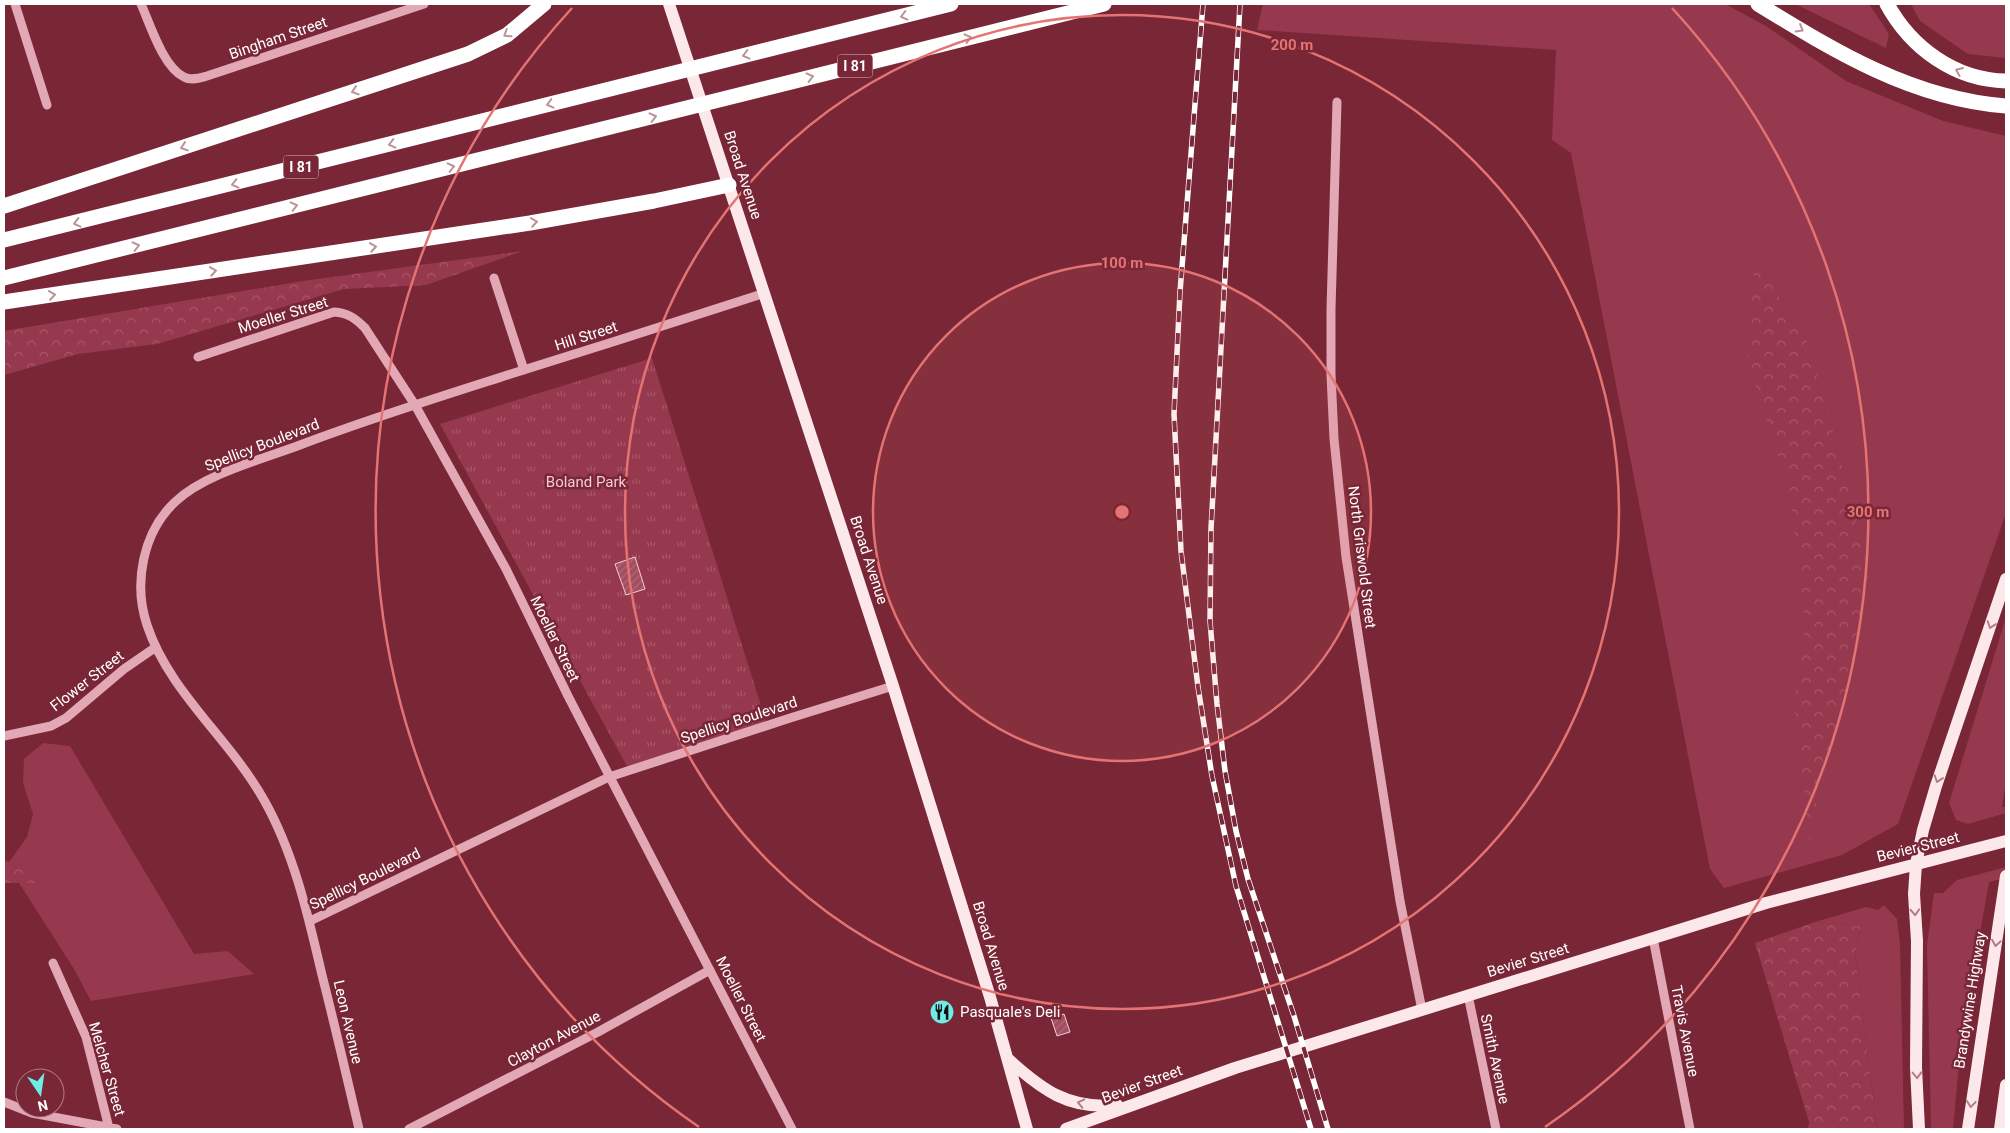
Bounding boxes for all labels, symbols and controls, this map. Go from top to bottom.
one-way arrow [900,10,909,20]
street label: Bingham Street [227,13,330,63]
one-way arrow [1794,23,1803,33]
one-way arrow [503,28,512,38]
one-way arrow [963,33,972,44]
text: 200 m [1271,36,1313,54]
one-way arrow [742,49,751,60]
road number: I 81 [838,54,872,78]
one-way arrow [1955,67,1964,78]
one-way arrow [806,72,815,83]
one-way arrow [351,86,360,96]
one-way arrow [546,99,554,109]
one-way arrow [648,112,657,123]
street label: Broad Avenue [720,128,766,222]
one-way arrow [388,138,397,149]
one-way arrow [180,142,189,152]
road number: I 81 [284,156,318,178]
one-way arrow [447,162,456,173]
one-way arrow [231,178,239,188]
one-way arrow [289,201,298,212]
one-way arrow [73,217,81,228]
one-way arrow [530,218,538,228]
one-way arrow [132,241,141,252]
one-way arrow [369,242,378,252]
text: 100 m [1101,254,1143,272]
one-way arrow [209,266,217,277]
one-way arrow [48,290,56,301]
street label: Moeller Street [236,293,330,337]
street label: Hill Street [552,317,620,355]
street label: Spellicy Boulevard [202,415,322,475]
park label: Boland Park [546,473,627,491]
street label: North Griswold Street [1344,485,1380,629]
centre of rings [1113,503,1131,521]
text: 300 m [1847,503,1889,521]
street label: Broad Avenue [846,513,892,607]
street label: Moeller Street [526,593,584,685]
one-way arrow [1986,620,1996,629]
street label: Flower Street [47,647,127,715]
street label: Spellicy Boulevard [679,693,799,747]
one-way arrow [1934,774,1944,782]
street label: Bevier Street [1875,828,1961,866]
street label: Spellicy Boulevard [307,844,423,914]
street label: Broad Avenue [969,899,1013,993]
one-way arrow [1910,909,1920,917]
street label: Brandywine Highway [1950,930,1990,1070]
street label: Bevier Street [1485,939,1571,981]
one-way arrow [1991,939,2001,947]
street label: Moeller Street [712,953,770,1045]
street label: Leon Avenue [330,978,366,1066]
street label: Travis Avenue [1667,984,1703,1078]
restaurant icon: Pasquale's Deli [929,999,955,1025]
place label: Pasquale's Deli [960,1003,1060,1021]
street label: Clayton Avenue [504,1007,604,1071]
street label: Smith Avenue [1477,1012,1513,1106]
street label: Melcher Street [85,1020,129,1118]
street label: Bevier Street [1099,1061,1185,1107]
north arrow [15,1068,65,1118]
one-way arrow [1911,1071,1922,1079]
text: N [36,1097,50,1115]
one-way arrow [1076,1098,1085,1109]
one-way arrow [1967,1099,1977,1108]

